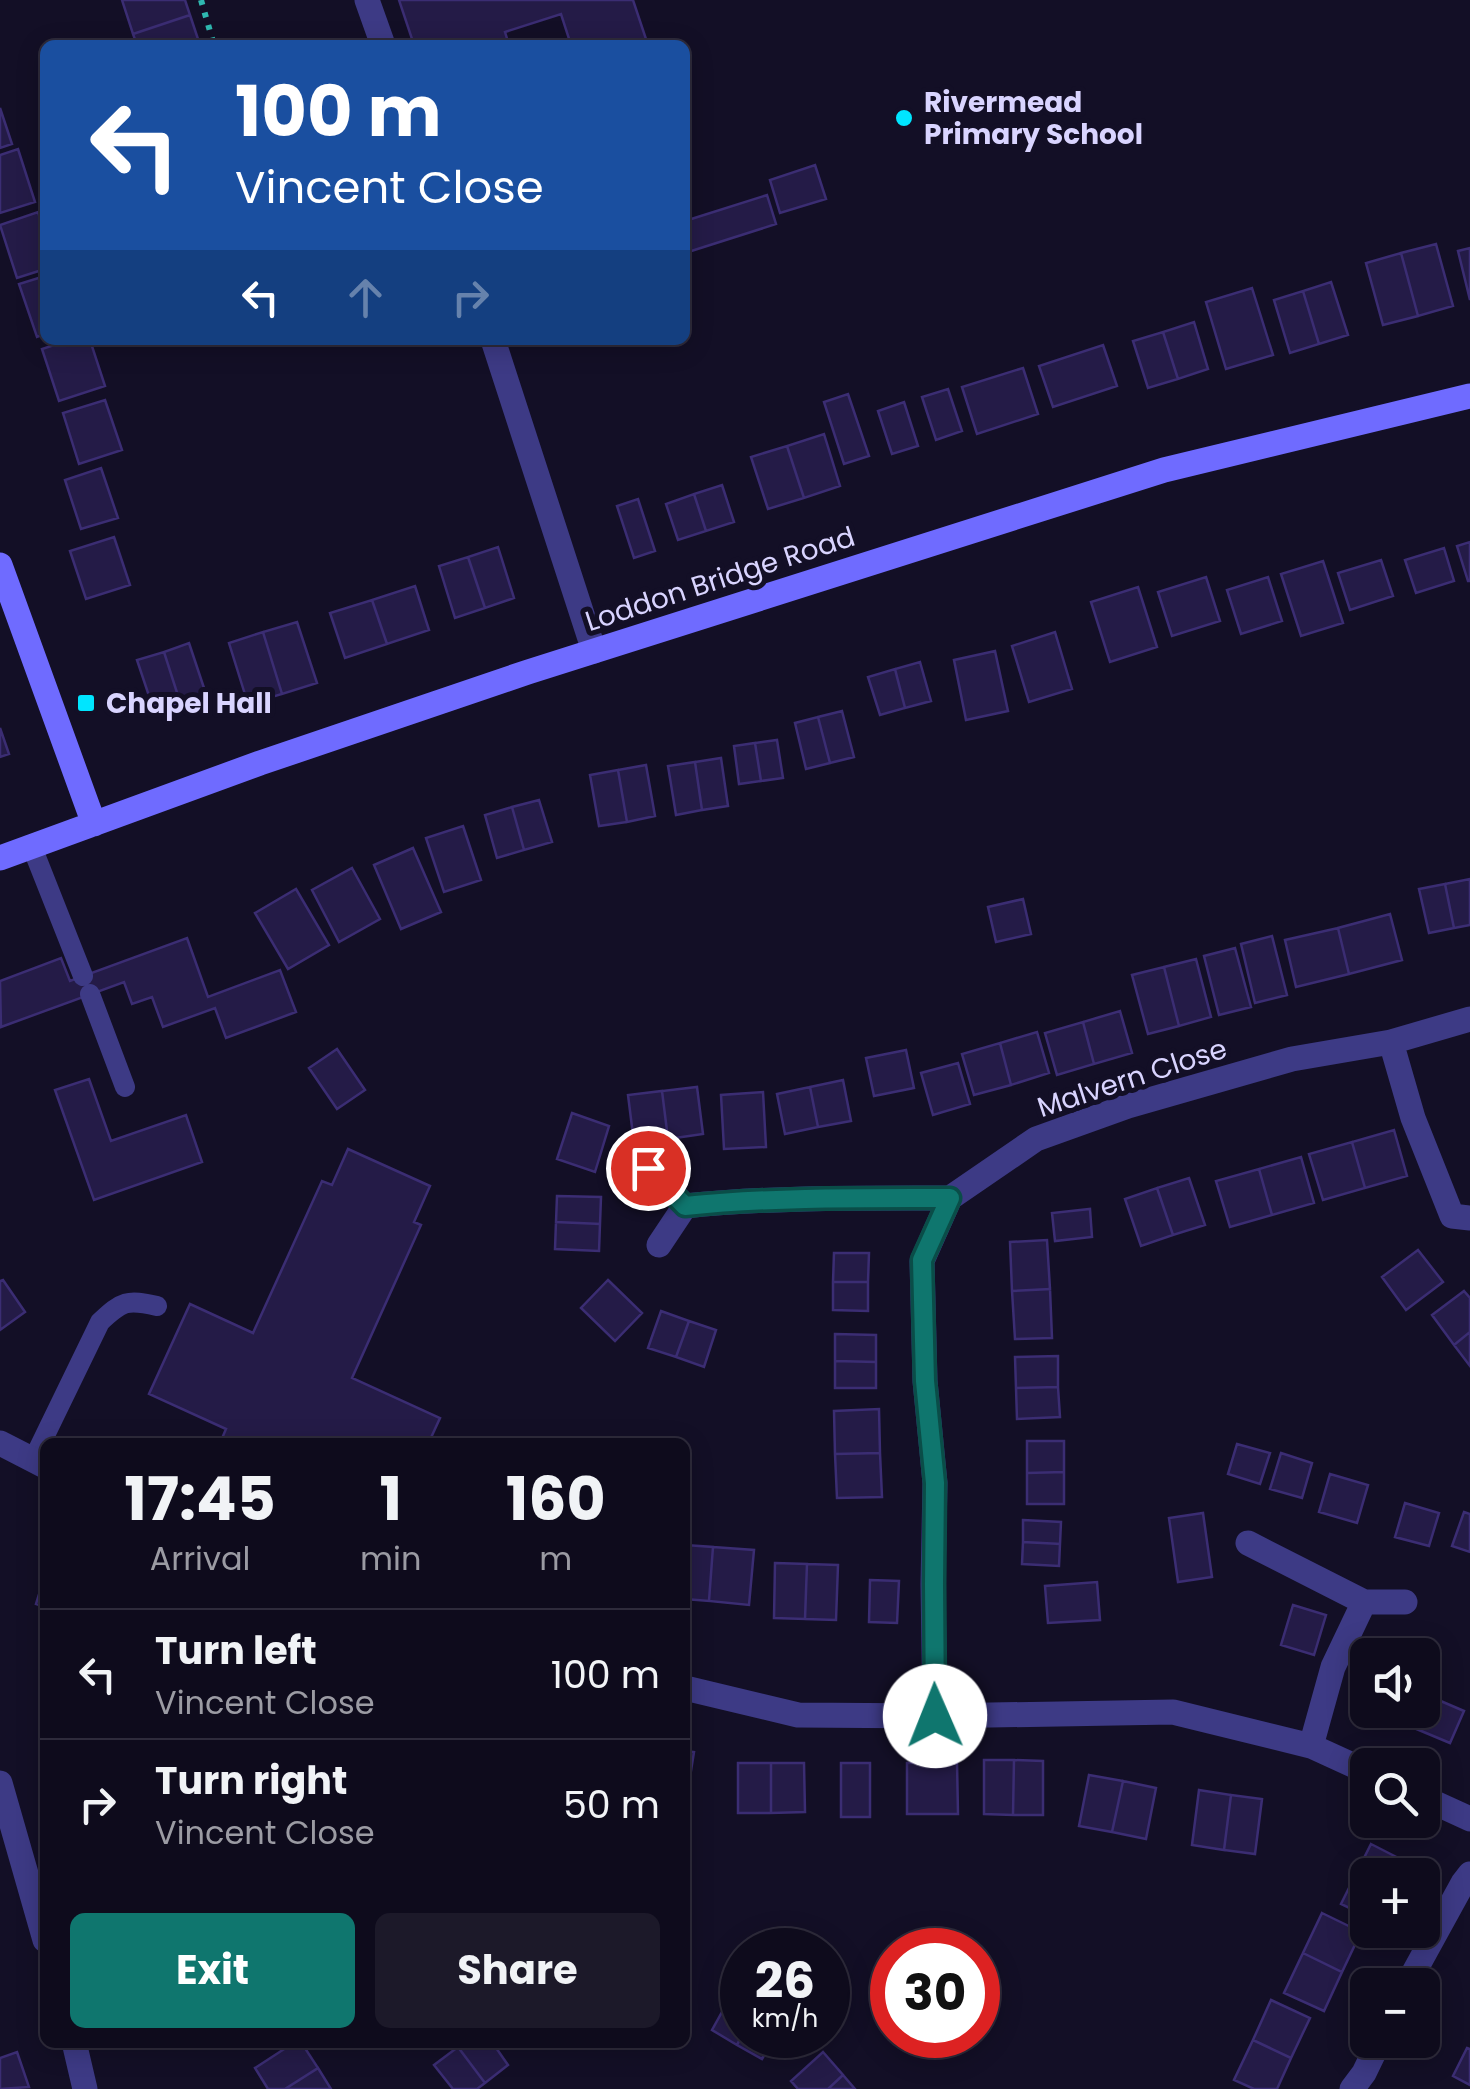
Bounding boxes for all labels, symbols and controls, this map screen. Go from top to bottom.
text: 100 m [235,62,442,161]
icon: left [70,80,200,210]
place label: Rivermead Primary School [924,83,1143,154]
marker: Rivermead Primary School [893,107,915,129]
text: Vincent Close [235,156,544,219]
icon: left [233,270,288,325]
icon: ahead [338,270,393,325]
icon: right [443,270,498,325]
street label: Loddon Bridge Road [580,517,860,641]
place label: Chapel Hall [106,684,272,723]
marker: Chapel Hall [75,692,97,714]
street label: Malvern Close [1032,1029,1232,1127]
pin [606,1126,691,1211]
icon: arrive [621,1141,676,1196]
text: 17:45 [124,1457,276,1541]
text: 1 [379,1457,402,1541]
text: 160 [506,1457,606,1541]
text: Arrival [150,1536,250,1581]
text: min [360,1536,421,1581]
text: m [539,1536,572,1581]
text: Turn left [155,1624,317,1677]
map controls [1350,1638,1440,2058]
button: sound [1350,1638,1440,1728]
icon: left [70,1647,125,1702]
text: 100 m [551,1648,660,1701]
position arrow [883,1664,987,1768]
text: Vincent Close [155,1680,375,1725]
button: search [1350,1748,1440,1838]
text: Turn right [155,1754,347,1807]
icon: right [70,1777,125,1832]
text: 50 m [563,1778,660,1831]
text: Vincent Close [155,1810,375,1855]
button: + [1350,1858,1440,1948]
button: Exit [70,1913,355,2028]
button: Share [375,1913,660,2028]
speed limit sign: 30 [870,1928,1000,2058]
text: 26 [755,1945,815,2016]
button: − [1350,1968,1440,2058]
text: km/h [752,2001,818,2036]

